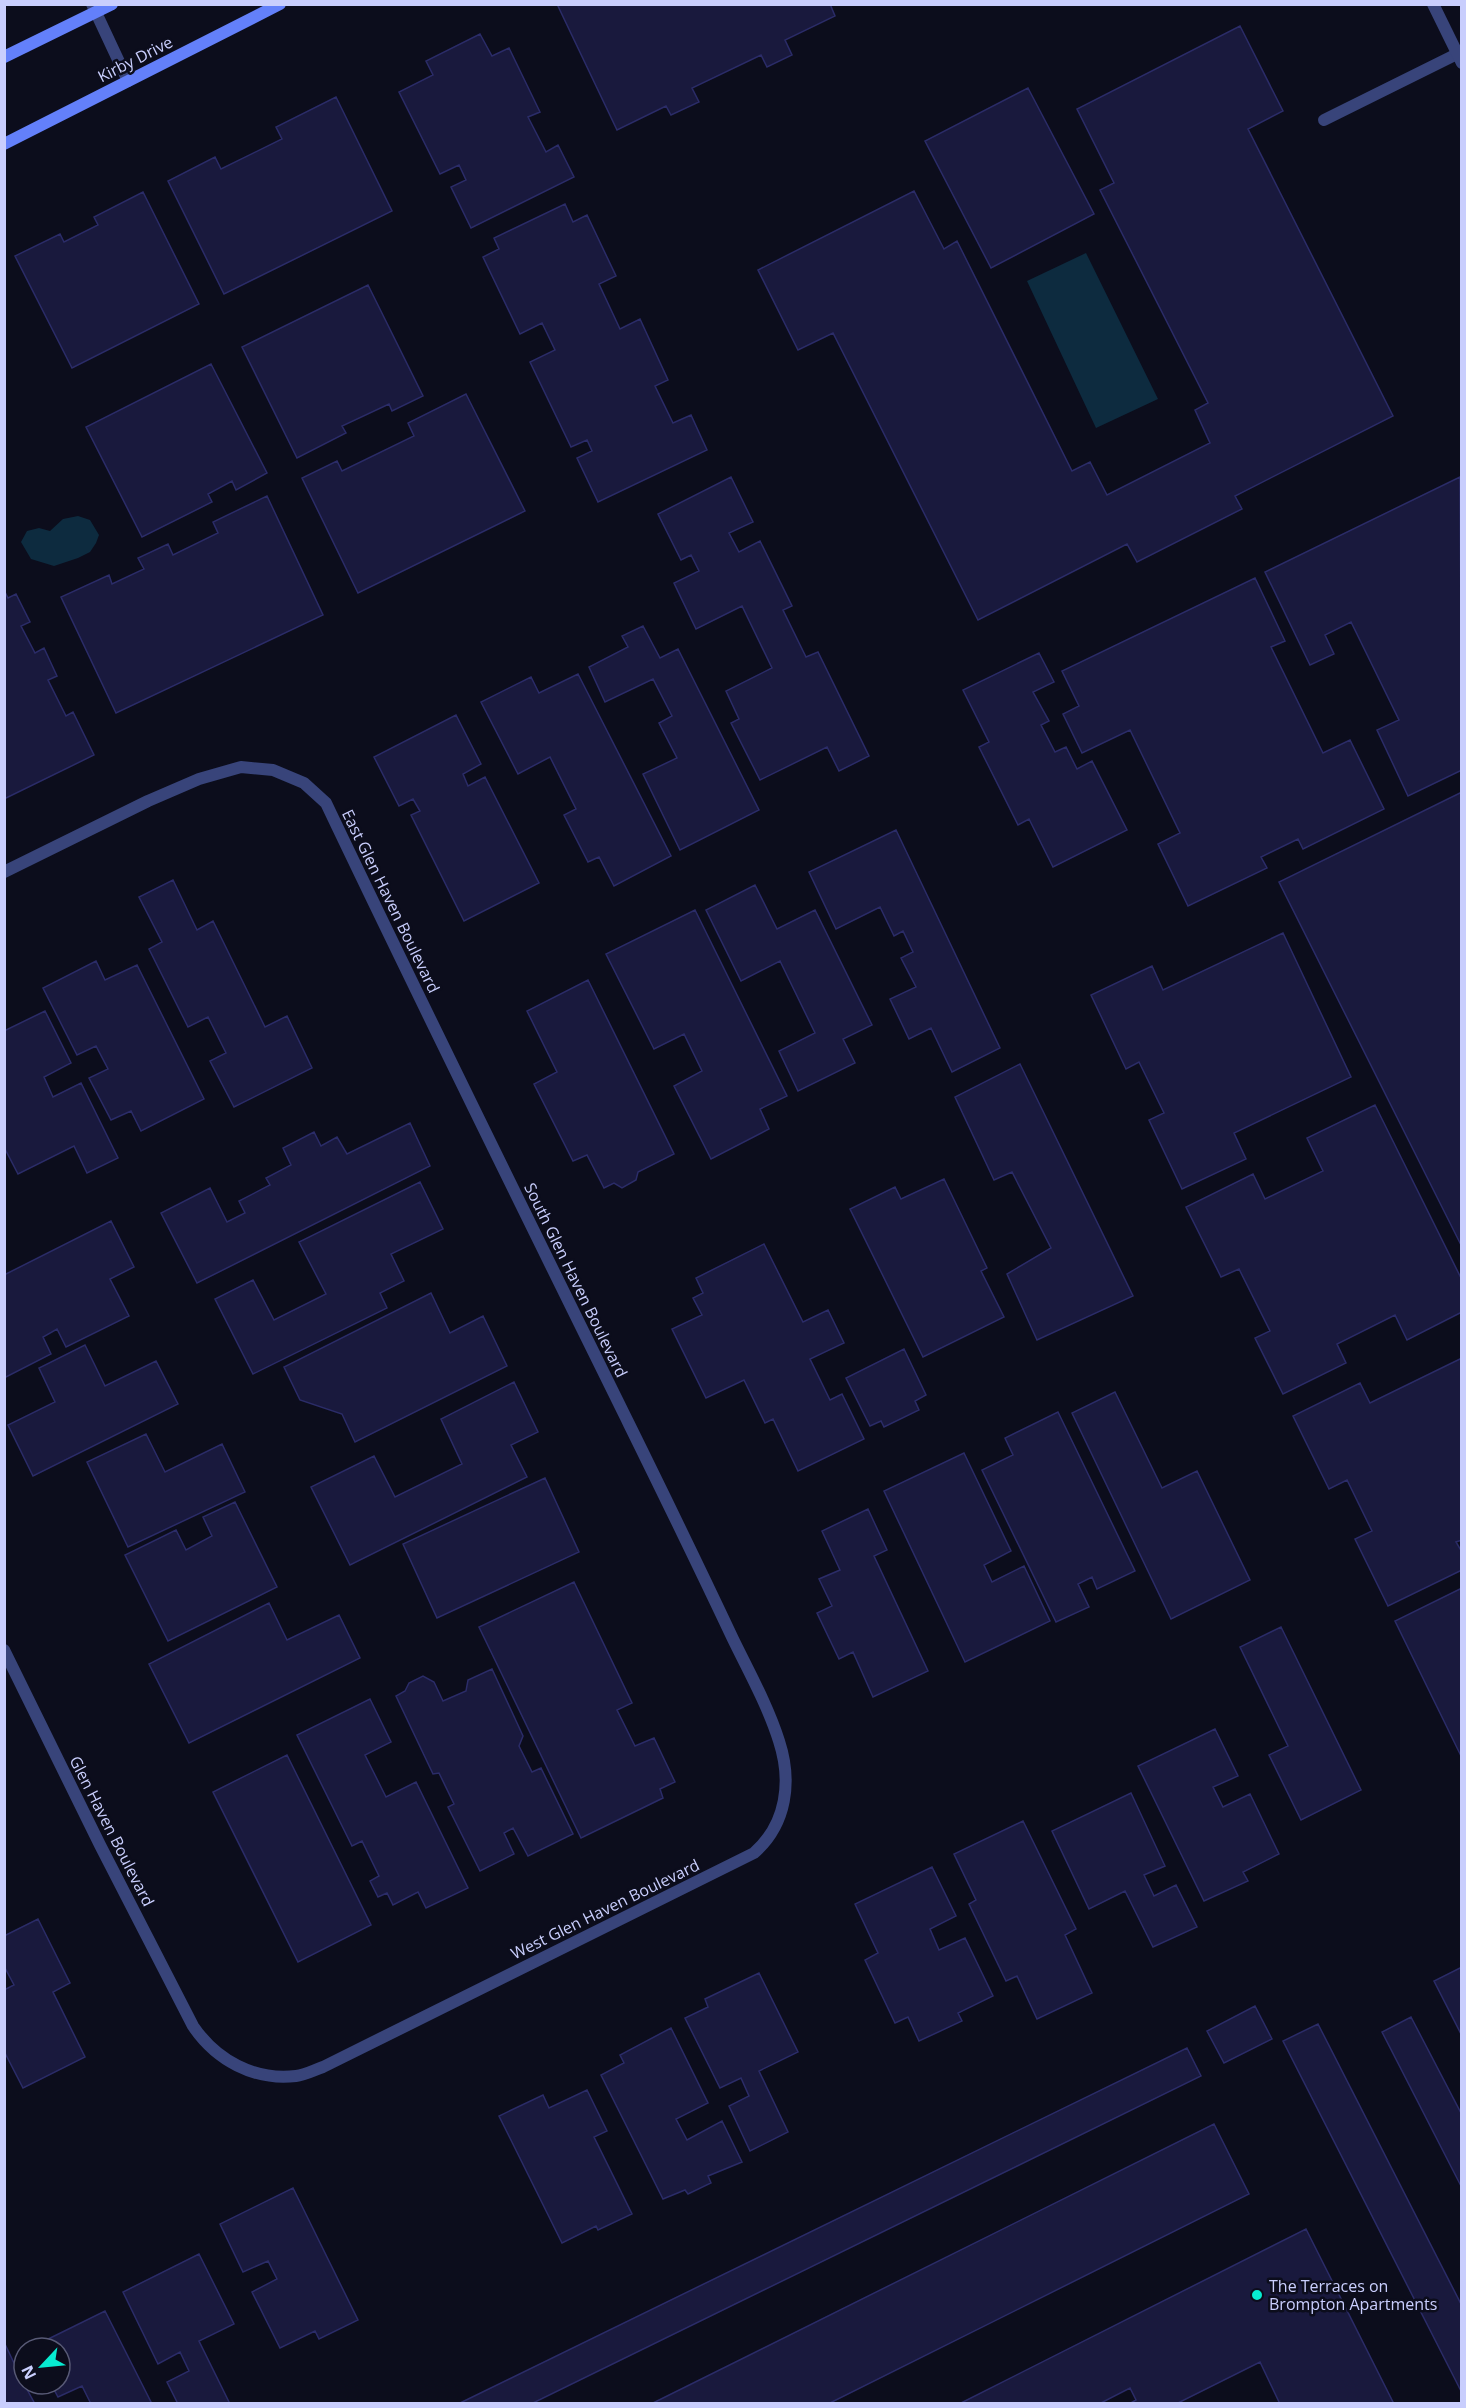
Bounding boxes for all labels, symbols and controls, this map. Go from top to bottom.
street label: Kirby Drive [94,31,176,87]
street label: East Glen Haven Boulevard [337,806,445,996]
street label: South Glen Haven Boulevard [519,1179,633,1381]
street label: Glen Haven Boulevard [64,1752,160,1910]
street label: West Glen Haven Boulevard [507,1854,703,1964]
place label: The Terraces on Brompton Apartments [1269,2275,1437,2315]
marker: The Terraces on Brompton Apartments [1250,2288,1264,2302]
north arrow [12,2336,72,2396]
text: N [16,2362,41,2383]

